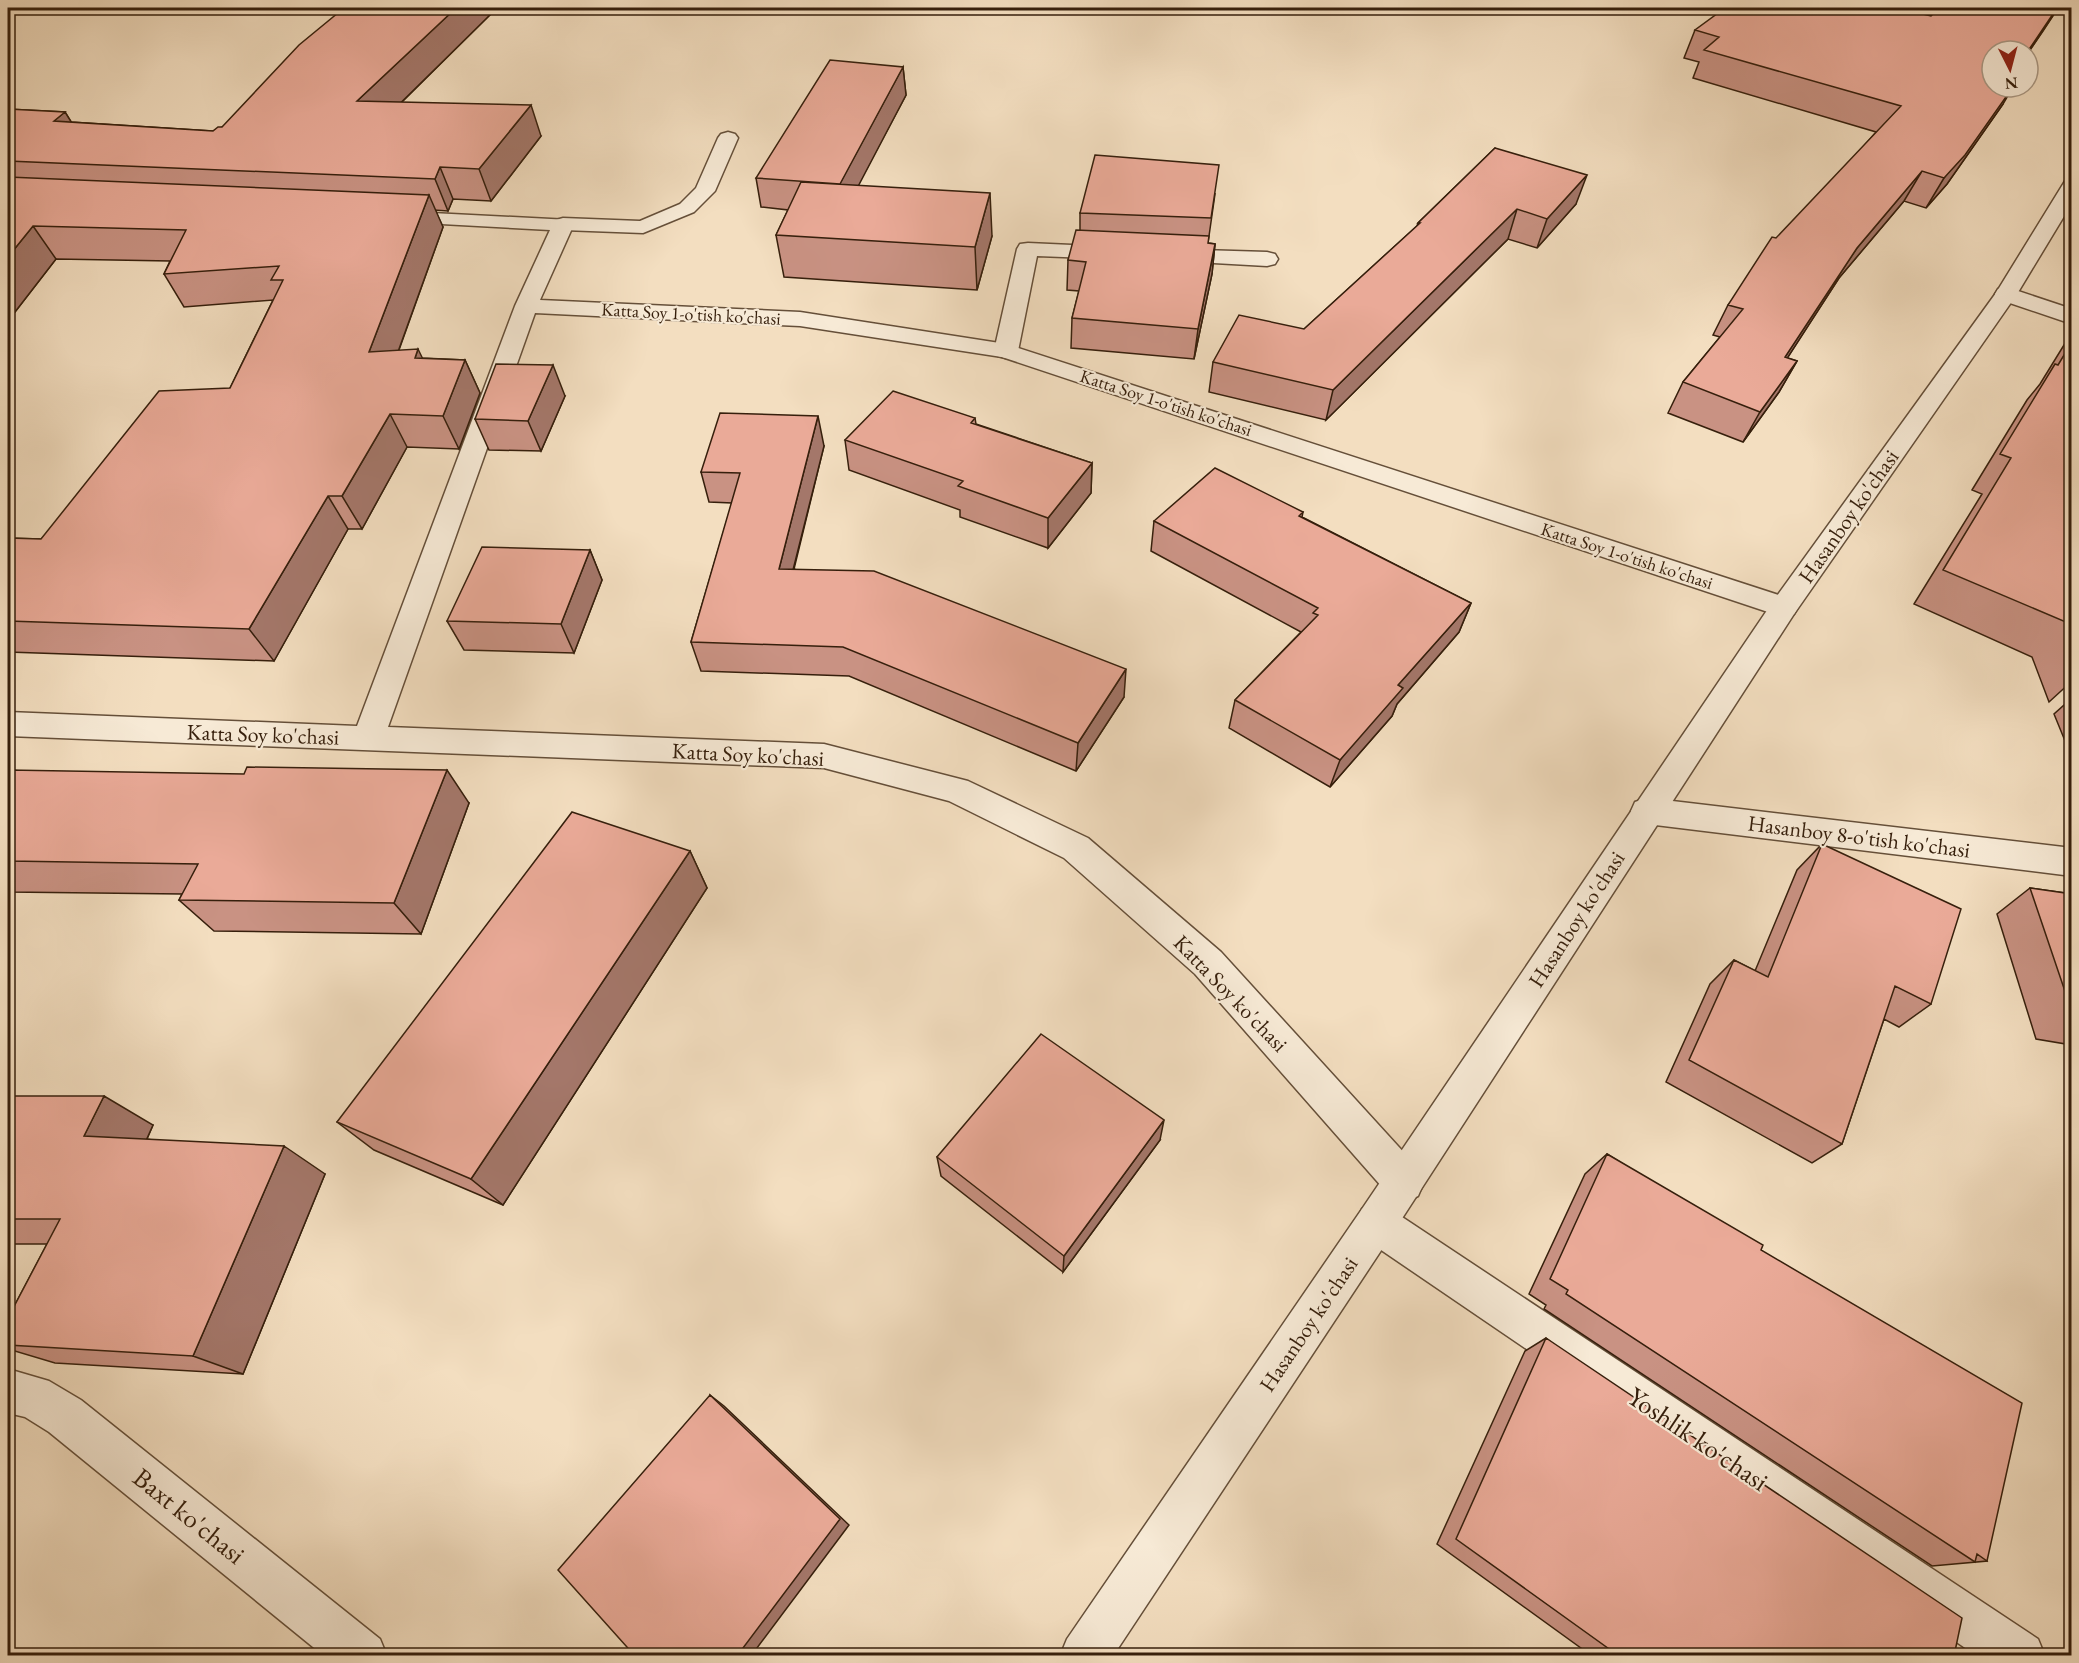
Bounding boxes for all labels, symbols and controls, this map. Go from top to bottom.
north arrow [1980,39,2040,99]
text: N [2004,72,2019,95]
street label: Katta Soy 1-o'tish ko'chasi [601,297,782,330]
street label: Katta Soy 1-o'tish ko'chasi [1077,364,1256,441]
street label: Hasanboy ko'chasi [1792,444,1905,589]
street label: Katta Soy 1-o'tish ko'chasi [1538,517,1717,594]
street label: Katta Soy ko'chasi [186,717,340,752]
street label: Katta Soy ko'chasi [671,736,825,773]
street label: Hasanboy 8-o'tish ko'chasi [1746,808,1972,865]
street label: Hasanboy ko'chasi [1522,846,1631,993]
street label: Katta Soy ko'chasi [1167,928,1294,1058]
street label: Hasanboy ko'chasi [1253,1251,1364,1397]
street label: Yoshlik ko'chasi [1621,1379,1776,1499]
street label: Baxt ko'chasi [126,1460,253,1572]

